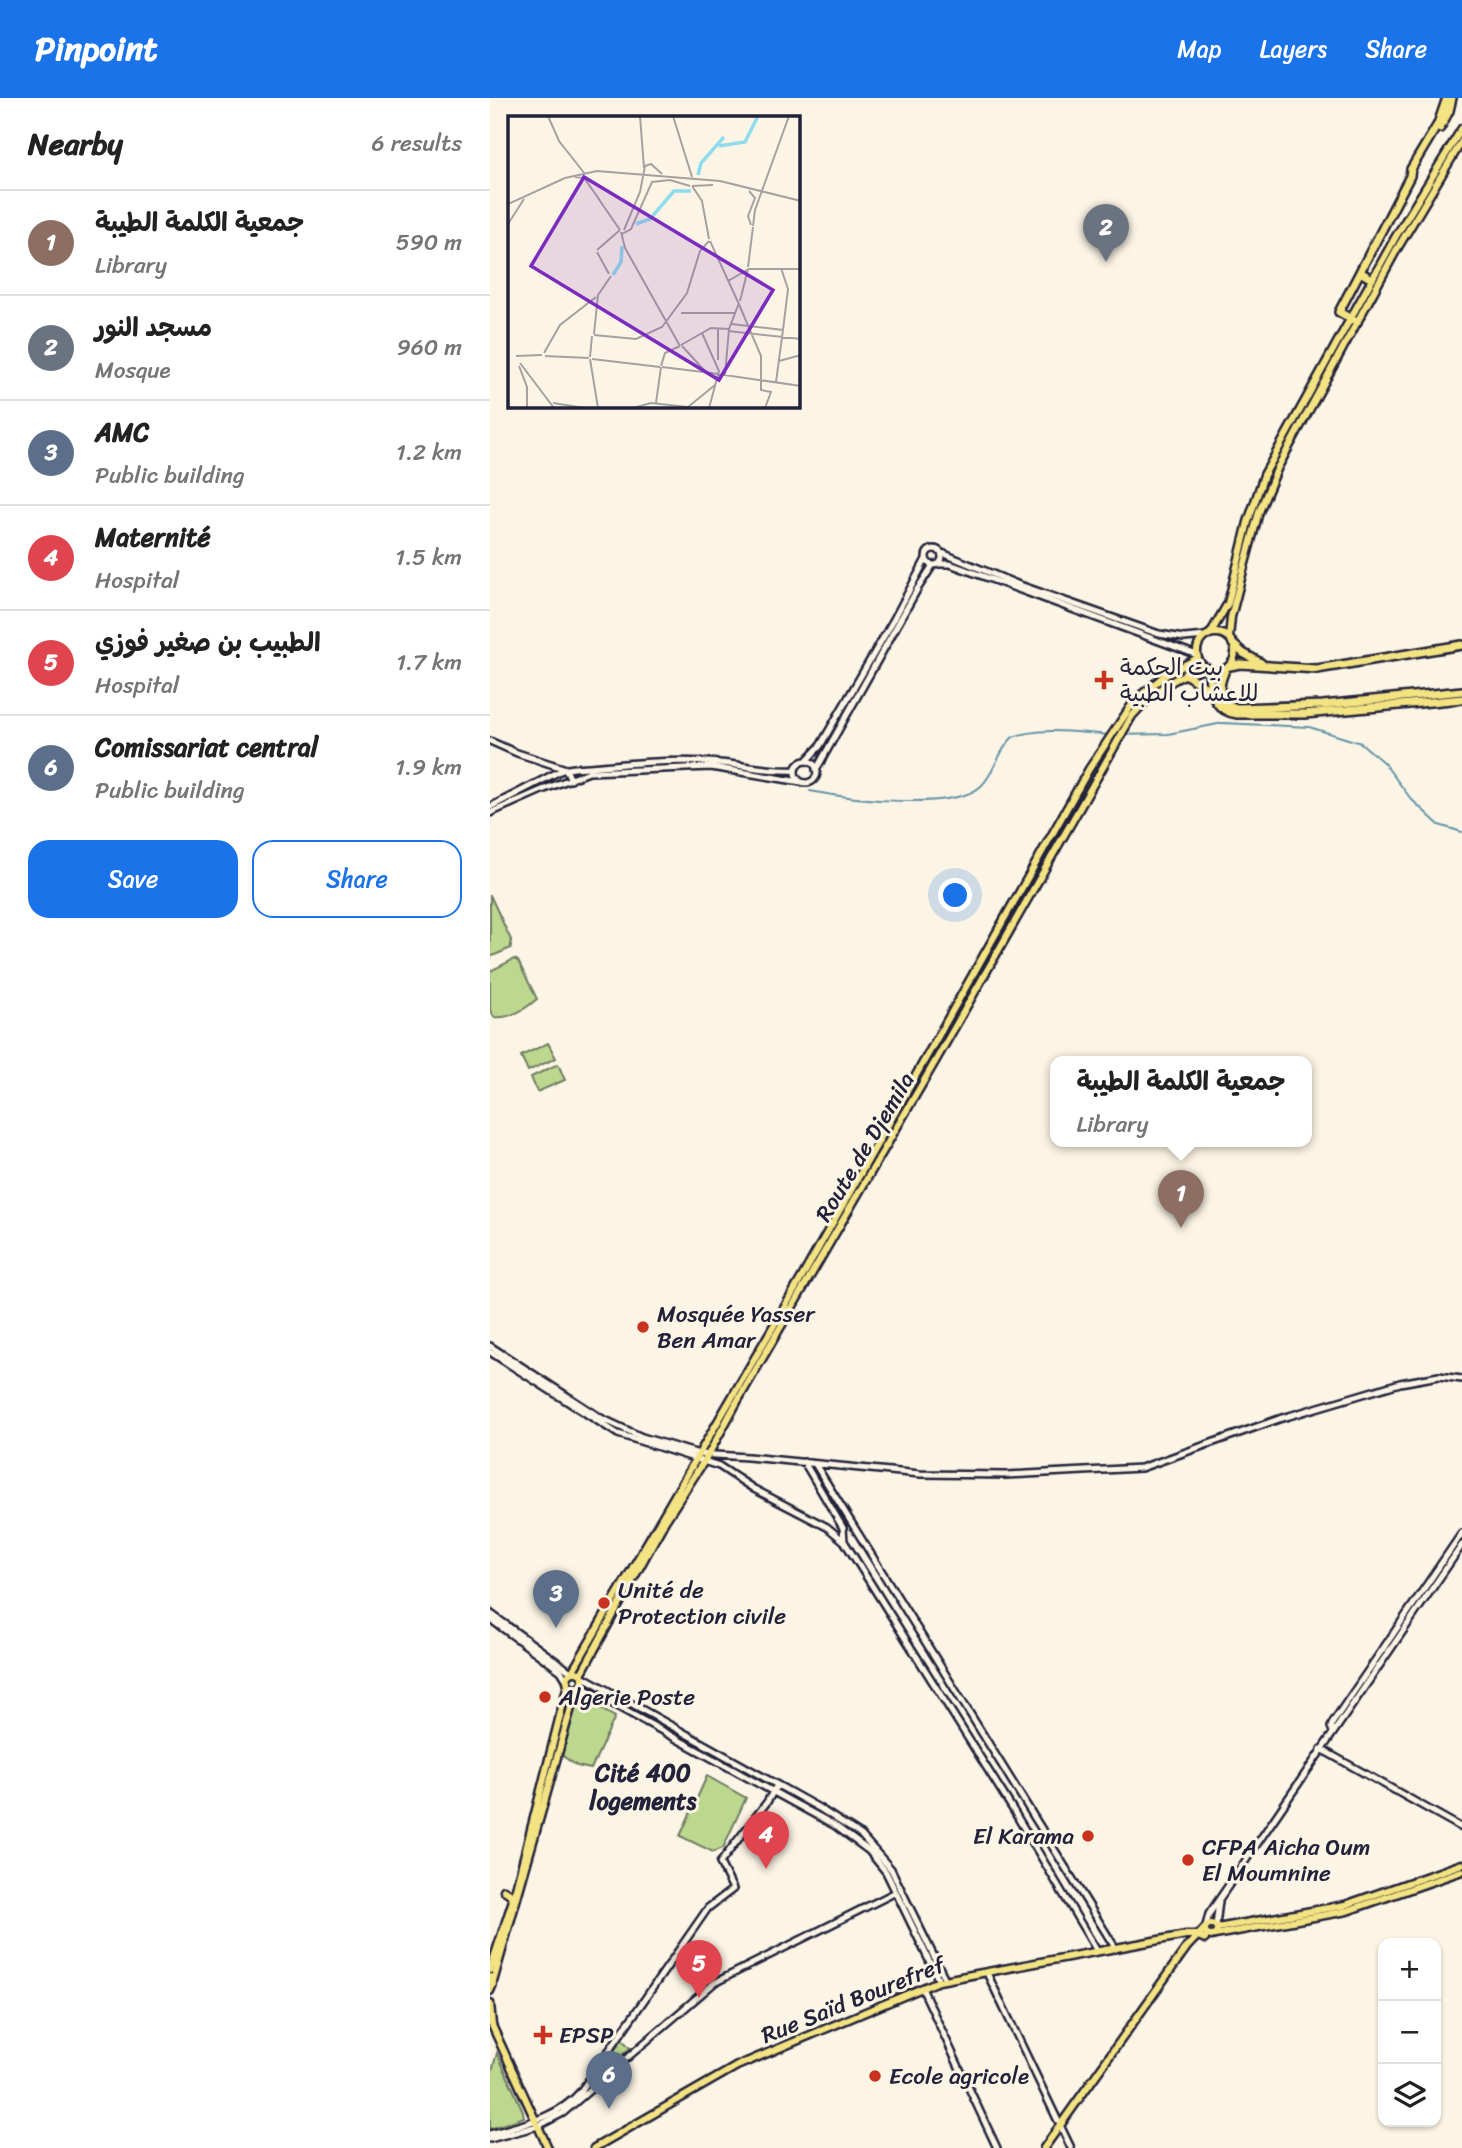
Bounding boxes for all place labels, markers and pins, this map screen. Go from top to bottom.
pin: 2 [1083,204,1129,262]
place label: بيت الحكمة للاعشاب الطبية [1120,647,1258,714]
marker: بيت الحكمة للاعشاب الطبية [1094,670,1114,690]
pin: 1 [1158,1170,1204,1228]
place label: Mosquée Yasser Ben Amar [657,1294,816,1361]
marker: Mosquée Yasser Ben Amar [635,1319,651,1335]
pin: 3 [533,1570,579,1628]
place label: Unité de Protection civile [618,1570,786,1637]
marker: Unité de Protection civile [596,1595,612,1611]
place label: Algerie Poste [558,1677,695,1718]
marker: Algerie Poste [537,1689,553,1705]
pin: 4 [743,1811,789,1869]
place label: El Karama [973,1816,1074,1857]
place label: CFPA Aicha Oum El Moumnine [1202,1827,1370,1894]
marker: El Karama [1080,1828,1096,1844]
marker: CFPA Aicha Oum El Moumnine [1180,1852,1196,1868]
pin: 5 [676,1940,722,1998]
place label: EPSP [559,2015,614,2056]
marker: EPSP [533,2025,553,2045]
pin: 6 [586,2051,632,2109]
place label: Ecole agricole [889,2056,1029,2097]
marker: Ecole agricole [867,2068,883,2084]

